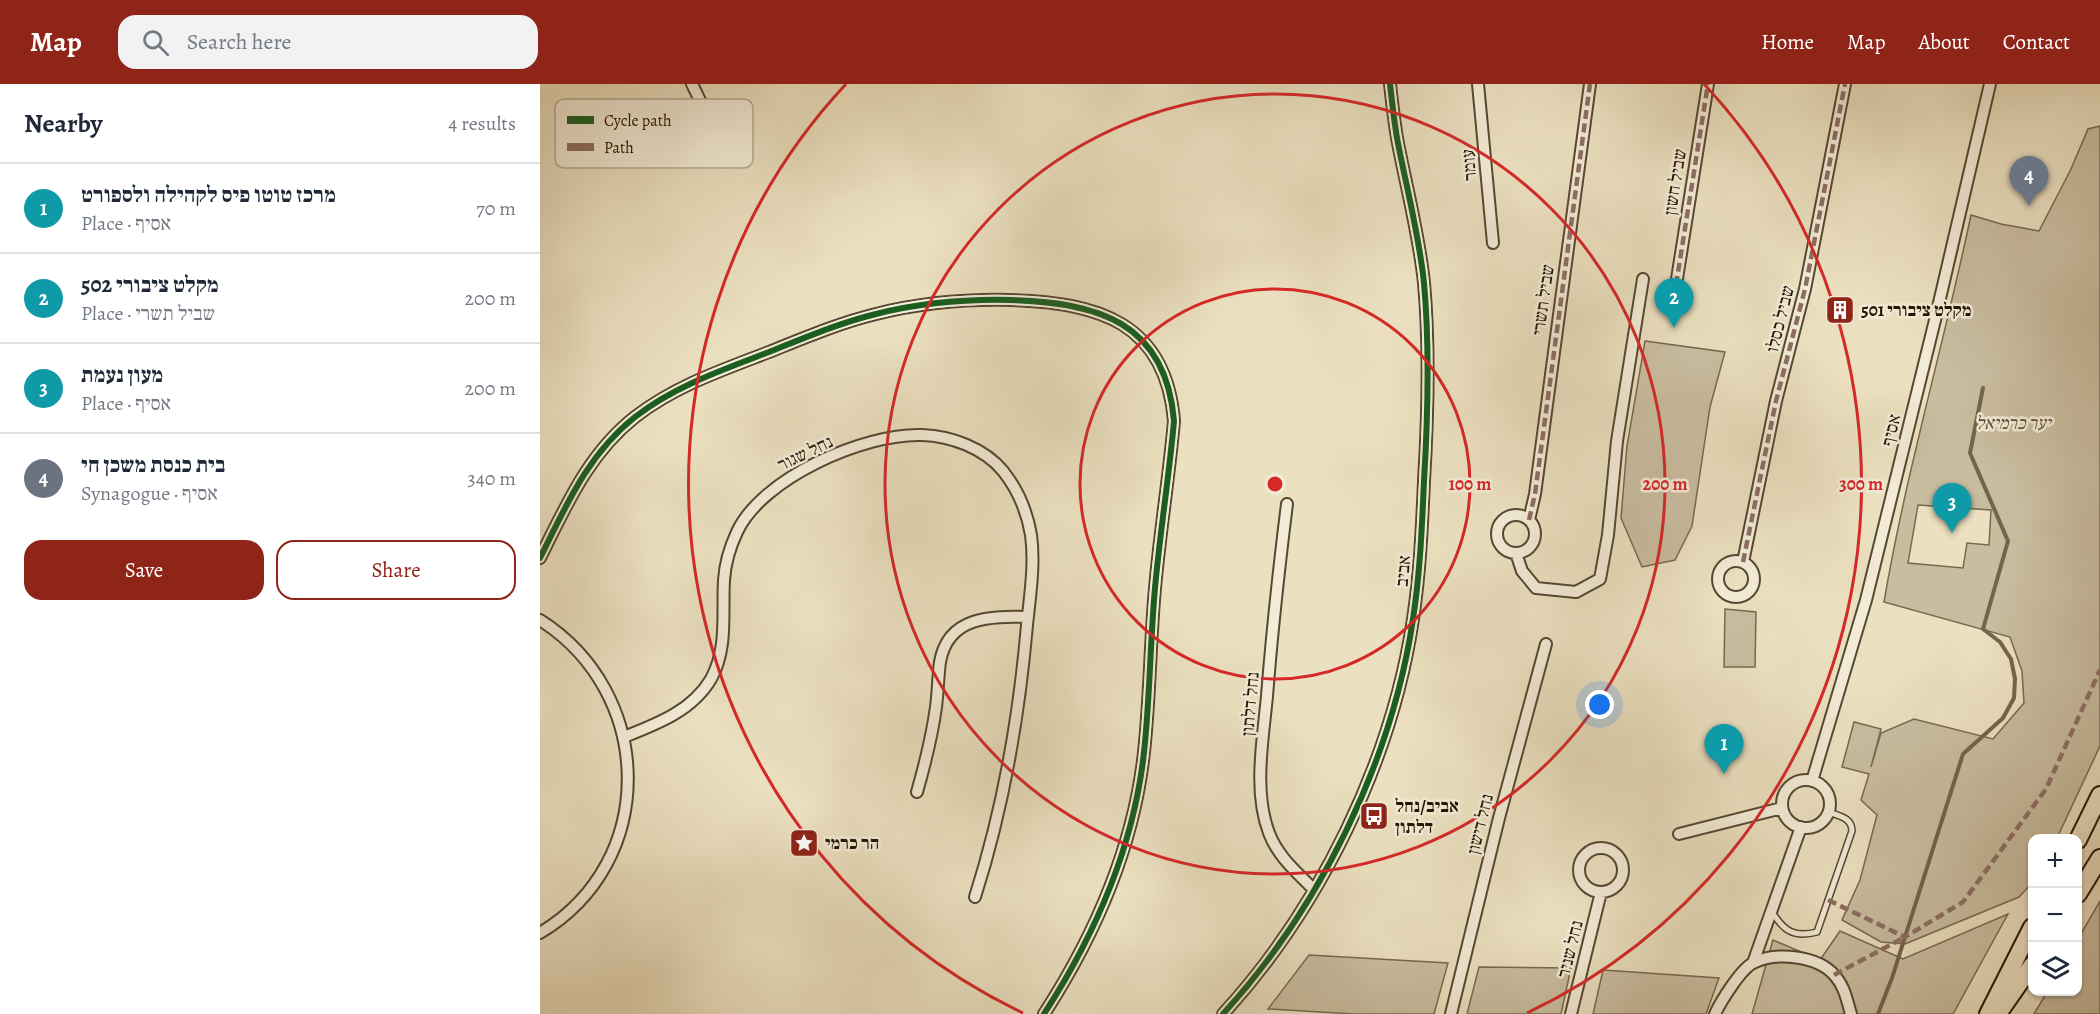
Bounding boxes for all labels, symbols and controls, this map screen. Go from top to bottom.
search box [118,15,538,69]
text: Map [30,23,82,61]
icon: search [139,26,172,59]
text: Search here [187,27,291,57]
text: Home [1761,28,1814,56]
text: Map [1847,28,1885,56]
text: About [1918,28,1970,56]
text: Contact [2003,28,2070,56]
legend [555,99,753,168]
text: Nearby [24,106,103,141]
text: 4 results [448,110,516,137]
text: Cycle path [604,110,672,132]
text: Path [604,137,634,159]
street label: שביל חשון [1658,147,1692,217]
street label: עומר [1456,148,1482,182]
pin: 4 [2010,156,2048,206]
text: מרכז טוטו פיס לקהילה ולספורט [81,180,336,210]
text: 1 [40,195,47,222]
text: 70 m [476,195,516,222]
text: Place · אסיף [81,210,171,237]
street label: שביל תשרי [1526,263,1560,337]
text: מקלט ציבורי 502 [81,270,219,300]
pin: 2 [1654,278,1694,328]
street label: שביל כסלו [1760,283,1800,355]
text: 2 [39,285,48,312]
text: 200 m [465,285,516,312]
building icon: מקלט ציבורי 501 [1824,294,1856,326]
place label: מקלט ציבורי 501 [1861,298,1971,322]
text: Place · שביל תשרי [81,300,215,327]
text: מעון נעמת [81,360,163,390]
text: 3 [39,375,48,402]
text: 200 m [465,375,516,402]
text: Place · אסיף [81,390,171,417]
street label: אסיף [1875,411,1907,449]
park label: יער כרמיאל [1975,411,2053,435]
street label: נחל שגור [773,429,837,477]
text: בית כנסת משכן חי [81,450,225,480]
text: 4 [39,465,48,492]
text: 340 m [467,465,516,492]
text: 100 m [1449,472,1491,496]
text: 200 m [1642,472,1688,496]
text: 300 m [1839,472,1883,496]
centre of rings [1265,474,1285,494]
text: Synagogue · אסיף [81,480,218,507]
pin: 3 [1932,484,1972,533]
button: Save [24,540,264,600]
button: Share [276,540,516,600]
street label: אביב [1390,554,1416,588]
street label: נחל דלתון [1235,671,1265,737]
your location [1585,690,1614,719]
pin: 1 [1704,724,1744,774]
street label: נחל דישון [1461,791,1499,857]
place label: אביב/נחל דלתון [1395,794,1459,839]
bus stop icon: אביב/נחל דלתון [1358,800,1390,832]
place icon: הר כרמי [788,827,820,859]
place label: הר כרמי [825,831,879,855]
map controls [2028,834,2082,996]
button: + [2028,834,2082,888]
button: − [2028,888,2082,942]
street label: נחל שניר [1551,918,1589,980]
button: layers [2028,942,2082,996]

